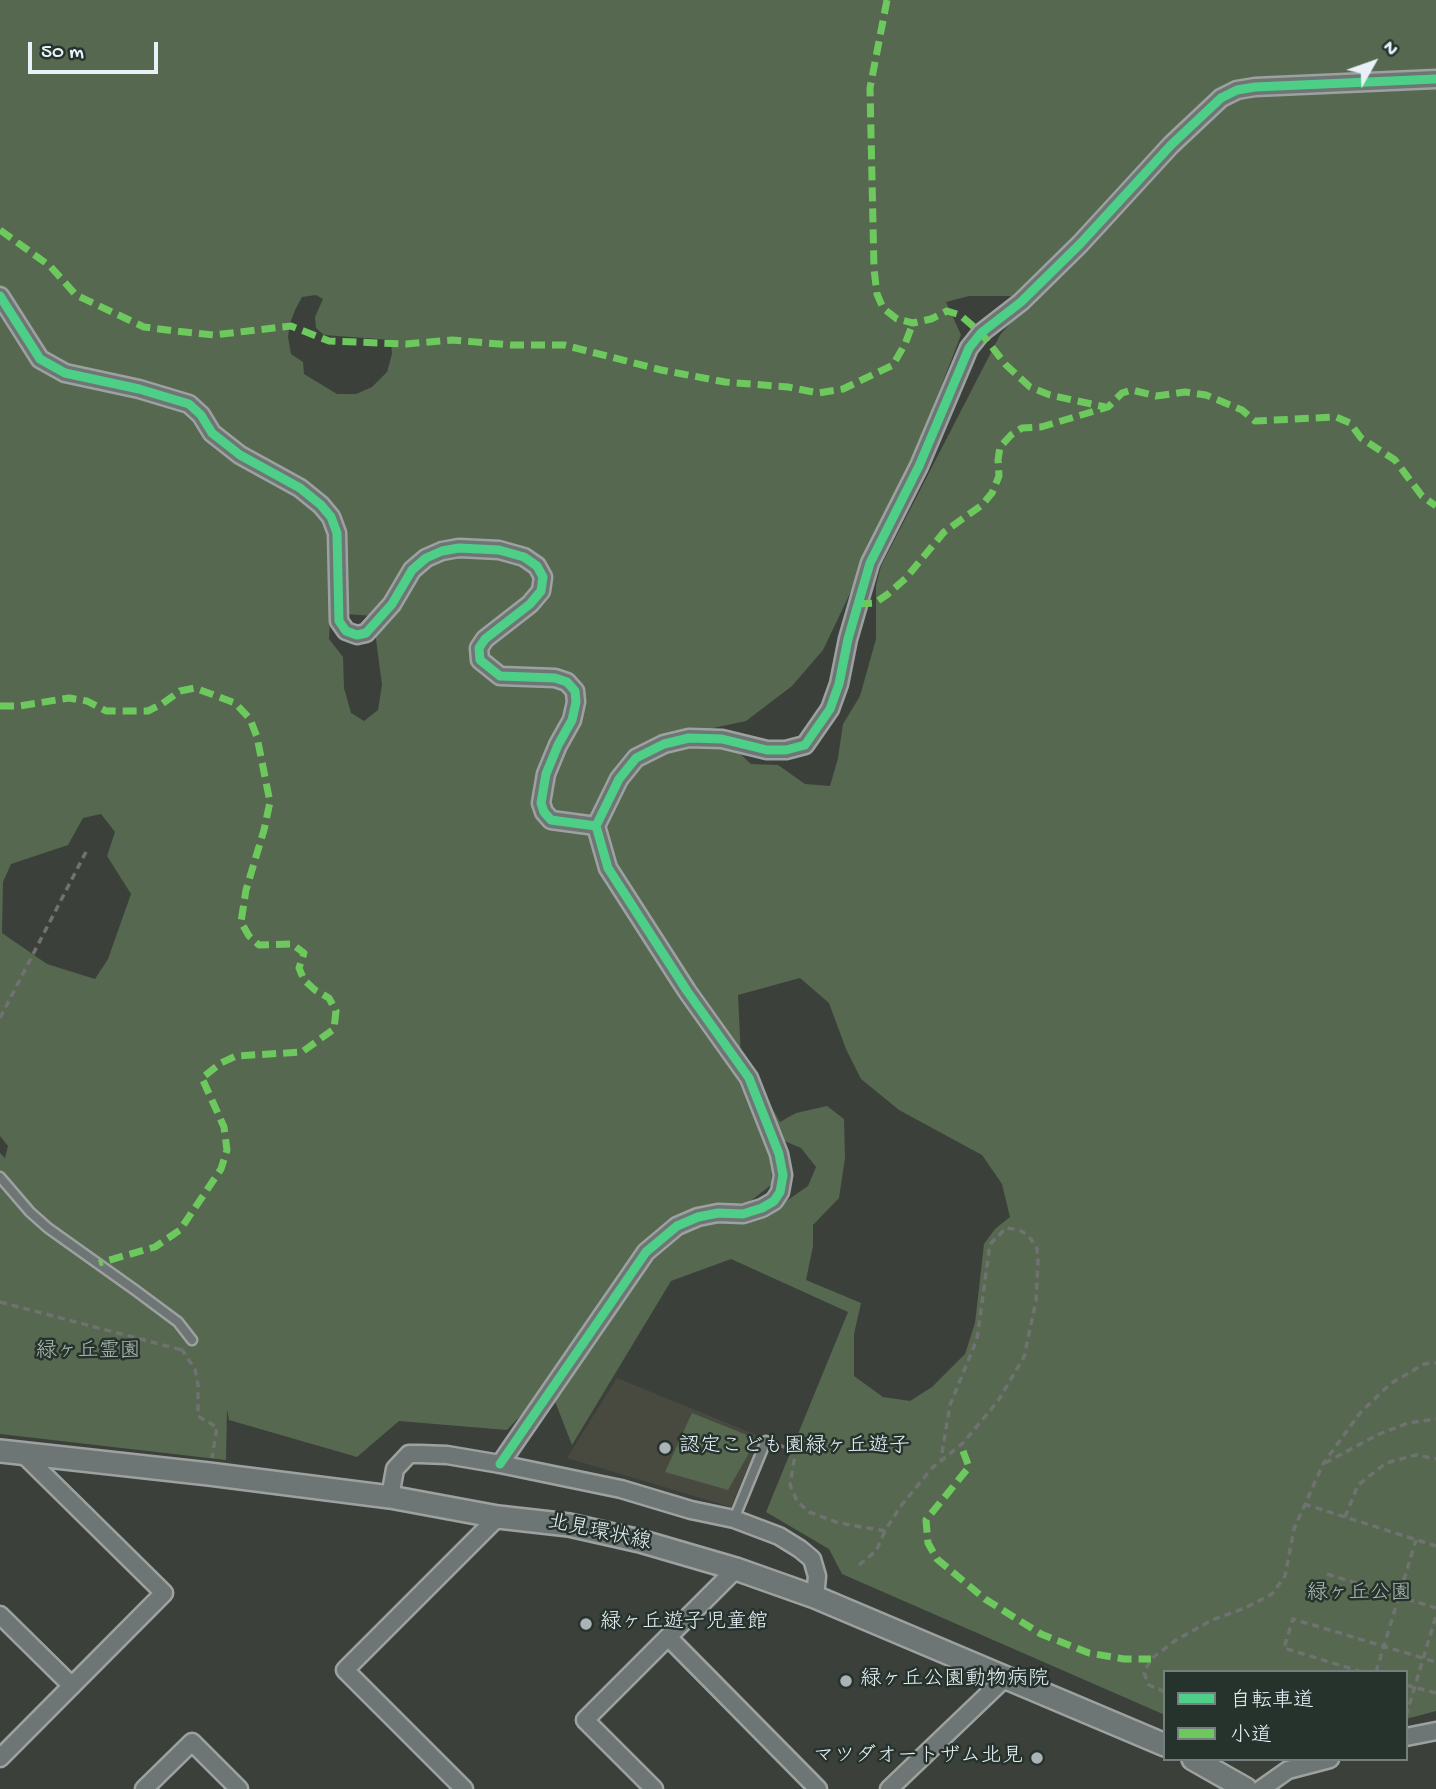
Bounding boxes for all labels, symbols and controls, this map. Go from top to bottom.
scale bar [32,28,161,72]
north arrow [1338,28,1408,98]
text: N [1377,37,1402,61]
text: 50 m [41,41,84,66]
park label: 緑ヶ丘霊園 [36,1340,140,1366]
place label: 認定こども園緑ヶ丘遊子 [679,1435,910,1461]
marker: 認定こども園緑ヶ丘遊子 [657,1440,673,1456]
street label: 北見環状線 [545,1511,653,1557]
park label: 緑ヶ丘公園 [1307,1582,1411,1608]
place label: 緑ヶ丘遊子児童館 [600,1611,768,1637]
marker: 緑ヶ丘遊子児童館 [578,1616,594,1632]
place label: 緑ヶ丘公園動物病院 [860,1668,1049,1694]
legend [1163,1670,1408,1761]
marker: 緑ヶ丘公園動物病院 [838,1673,854,1689]
text: 自転車道 [1230,1690,1314,1715]
text: 小道 [1230,1725,1272,1750]
place label: マツダオートザム北見 [813,1745,1023,1771]
marker: マツダオートザム北見 [1029,1750,1045,1766]

